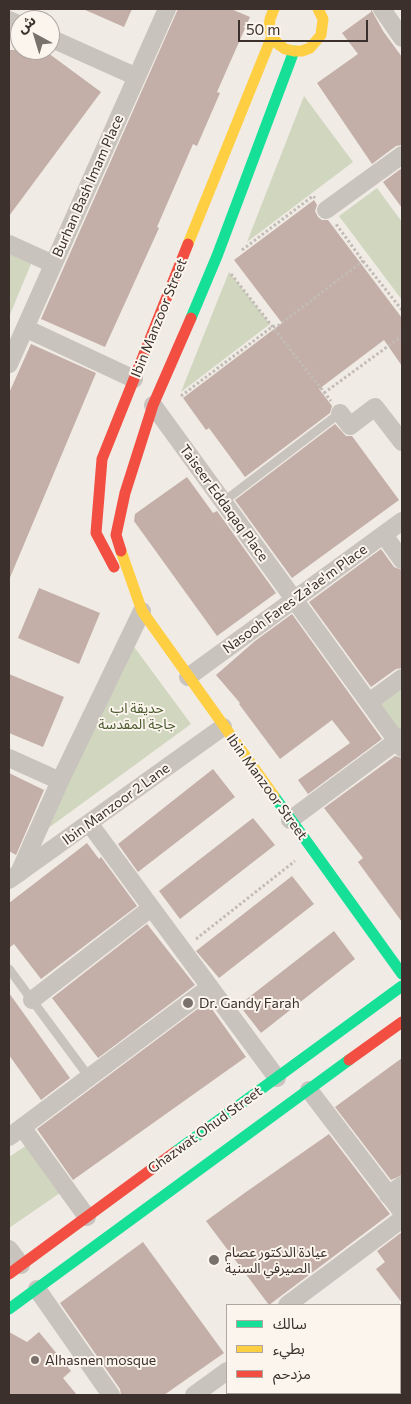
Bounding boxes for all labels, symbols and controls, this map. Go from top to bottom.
north arrow [10,10,60,60]
scale bar [241,10,371,42]
text: ش [13,11,39,36]
text: 50 m [246,20,280,38]
street label: Burhan Bash Imam Place [49,112,127,260]
street label: Ibin Manzoor Street [127,256,191,380]
street label: Taiseer Eddaqaq Place [176,441,272,565]
street label: Nasooh Fares Za'ae'm Place [219,541,371,657]
park label: حديقة اب جاجة المقدسة [98,700,176,732]
street label: Ibin Manzoor Street [223,731,311,843]
street label: Ibin Manzoor 2 Lane [59,760,173,848]
place label: Dr. Gandy Farah [199,995,300,1011]
marker: Dr. Gandy Farah [181,996,195,1010]
street label: Ghazwat Ohud Street [145,1083,265,1177]
place label: عيادة الدكتور عصام الصيرفي السنية [225,1244,327,1276]
marker: عيادة الدكتور عصام الصيرفي السنية [207,1253,221,1267]
legend [226,1304,401,1394]
text: سالك [273,1314,307,1332]
text: بطيء [273,1339,305,1357]
place label: Alhasnen mosque [45,1352,156,1368]
marker: Alhasnen mosque [29,1354,41,1366]
text: مزدحم [273,1364,311,1382]

